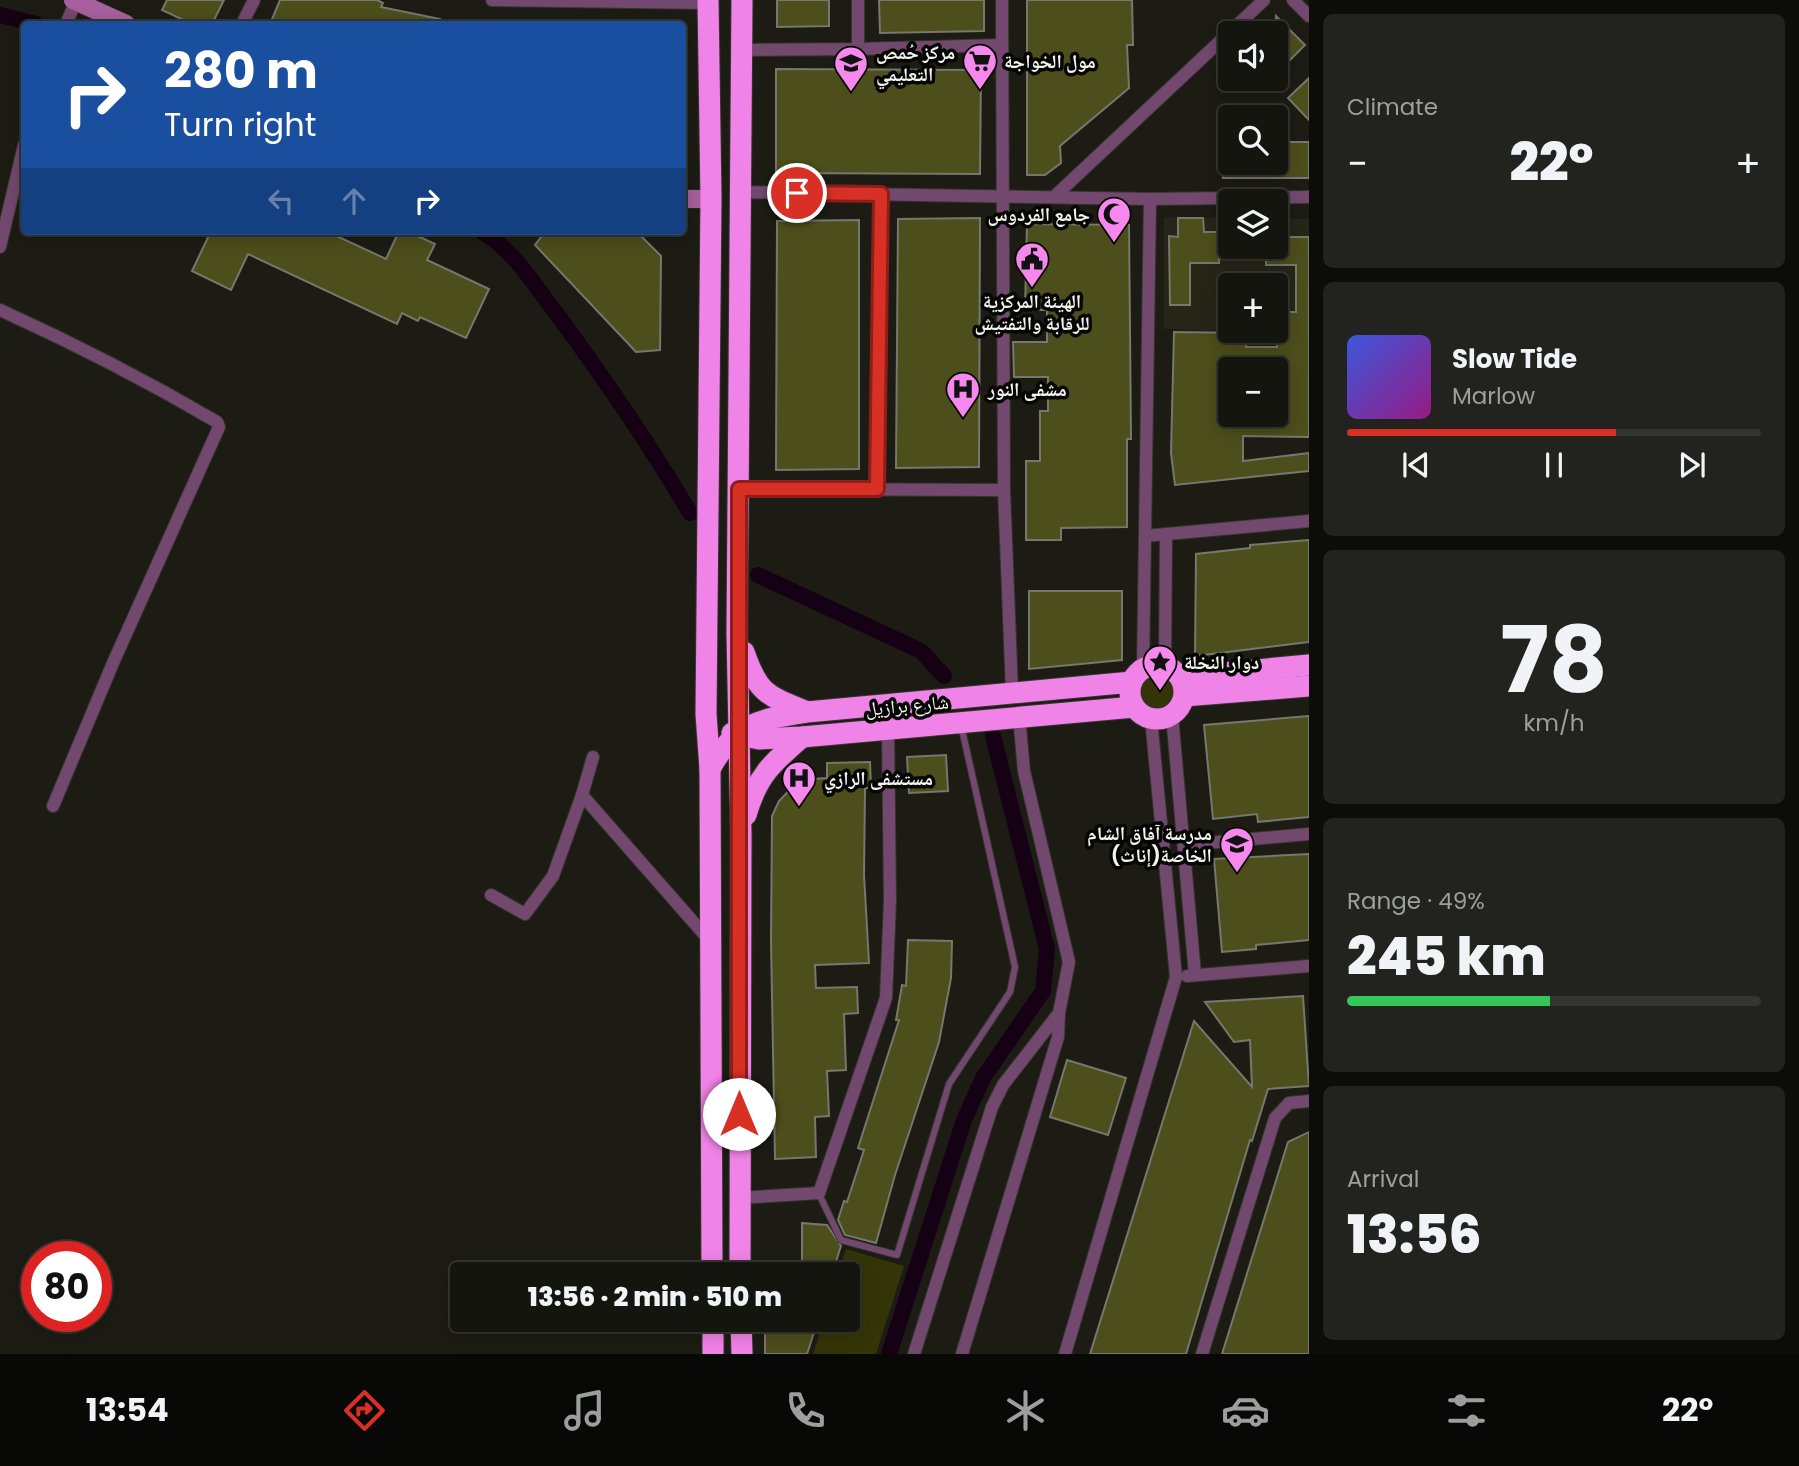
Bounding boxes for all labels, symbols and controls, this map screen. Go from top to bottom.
map controls [1218,21,1288,427]
button: sound [1218,21,1288,91]
text: 280 m [164,37,318,105]
place label: مركز حُمص التعليمي [876,39,955,90]
supermarket icon: مول الخواجة [961,42,999,91]
school or university icon: مركز حُمص التعليمي [832,44,870,93]
place label: مول الخواجة [1004,48,1096,75]
icon: right [49,49,140,140]
text: Climate [1347,91,1438,123]
text: Turn right [164,102,316,147]
button: search [1218,105,1288,175]
text: 22° [1509,126,1594,199]
text: − [1347,137,1368,190]
text: + [1735,137,1761,190]
pin [767,163,827,223]
icon: arrive [778,174,816,212]
icon: left [262,182,300,220]
icon: ahead [335,182,373,220]
icon: right [408,182,446,220]
button: layers [1218,189,1288,259]
mosque icon: جامع الفردوس [1095,195,1133,244]
place label: جامع الفردوس [987,201,1090,228]
public building icon: الهيئة المركزية للرقابة والتفتيش [1013,240,1051,289]
button: + [1218,273,1288,343]
place label: الهيئة المركزية للرقابة والتفتيش [974,288,1090,337]
text: Slow Tide [1452,341,1577,377]
button: − [1218,357,1288,427]
hospital icon: مشفى النور [944,370,982,419]
place label: مشفى النور [987,376,1067,403]
text: Marlow [1452,380,1535,412]
icon: previous [1397,446,1435,484]
icon: pause [1535,446,1573,484]
icon: next [1673,446,1711,484]
text: 78 [1500,596,1608,724]
place icon: دوار النخلة [1141,643,1179,692]
place label: دوار النخلة [1184,649,1259,676]
street label: شارع برازيل [864,688,950,723]
text: km/h [1523,707,1585,739]
hospital icon: مستشفى الرازي [780,759,818,808]
place label: مستشفى الرازي [824,765,933,794]
place label: مدرسة آفاق الشام الخاصة(إناث) [1087,820,1212,869]
school or university icon: مدرسة آفاق الشام الخاصة(إناث) [1218,825,1256,874]
text: Range · 49% [1347,885,1485,917]
text: 245 km [1347,920,1546,993]
position arrow [702,1077,776,1151]
text: Arrival [1347,1163,1419,1195]
text: 13:56 [1347,1198,1482,1271]
speed limit sign: 80 [21,1241,112,1332]
text: 13:56 · 2 min · 510 m [528,1279,782,1315]
icon: directions [340,1386,389,1435]
icon: music [560,1386,609,1435]
icon: phone [781,1386,830,1435]
icon: climate [1001,1386,1050,1435]
icon: car [1221,1386,1270,1435]
icon: filters [1442,1386,1491,1435]
text: 13:54 [86,1387,169,1432]
text: 22° [1662,1387,1713,1432]

